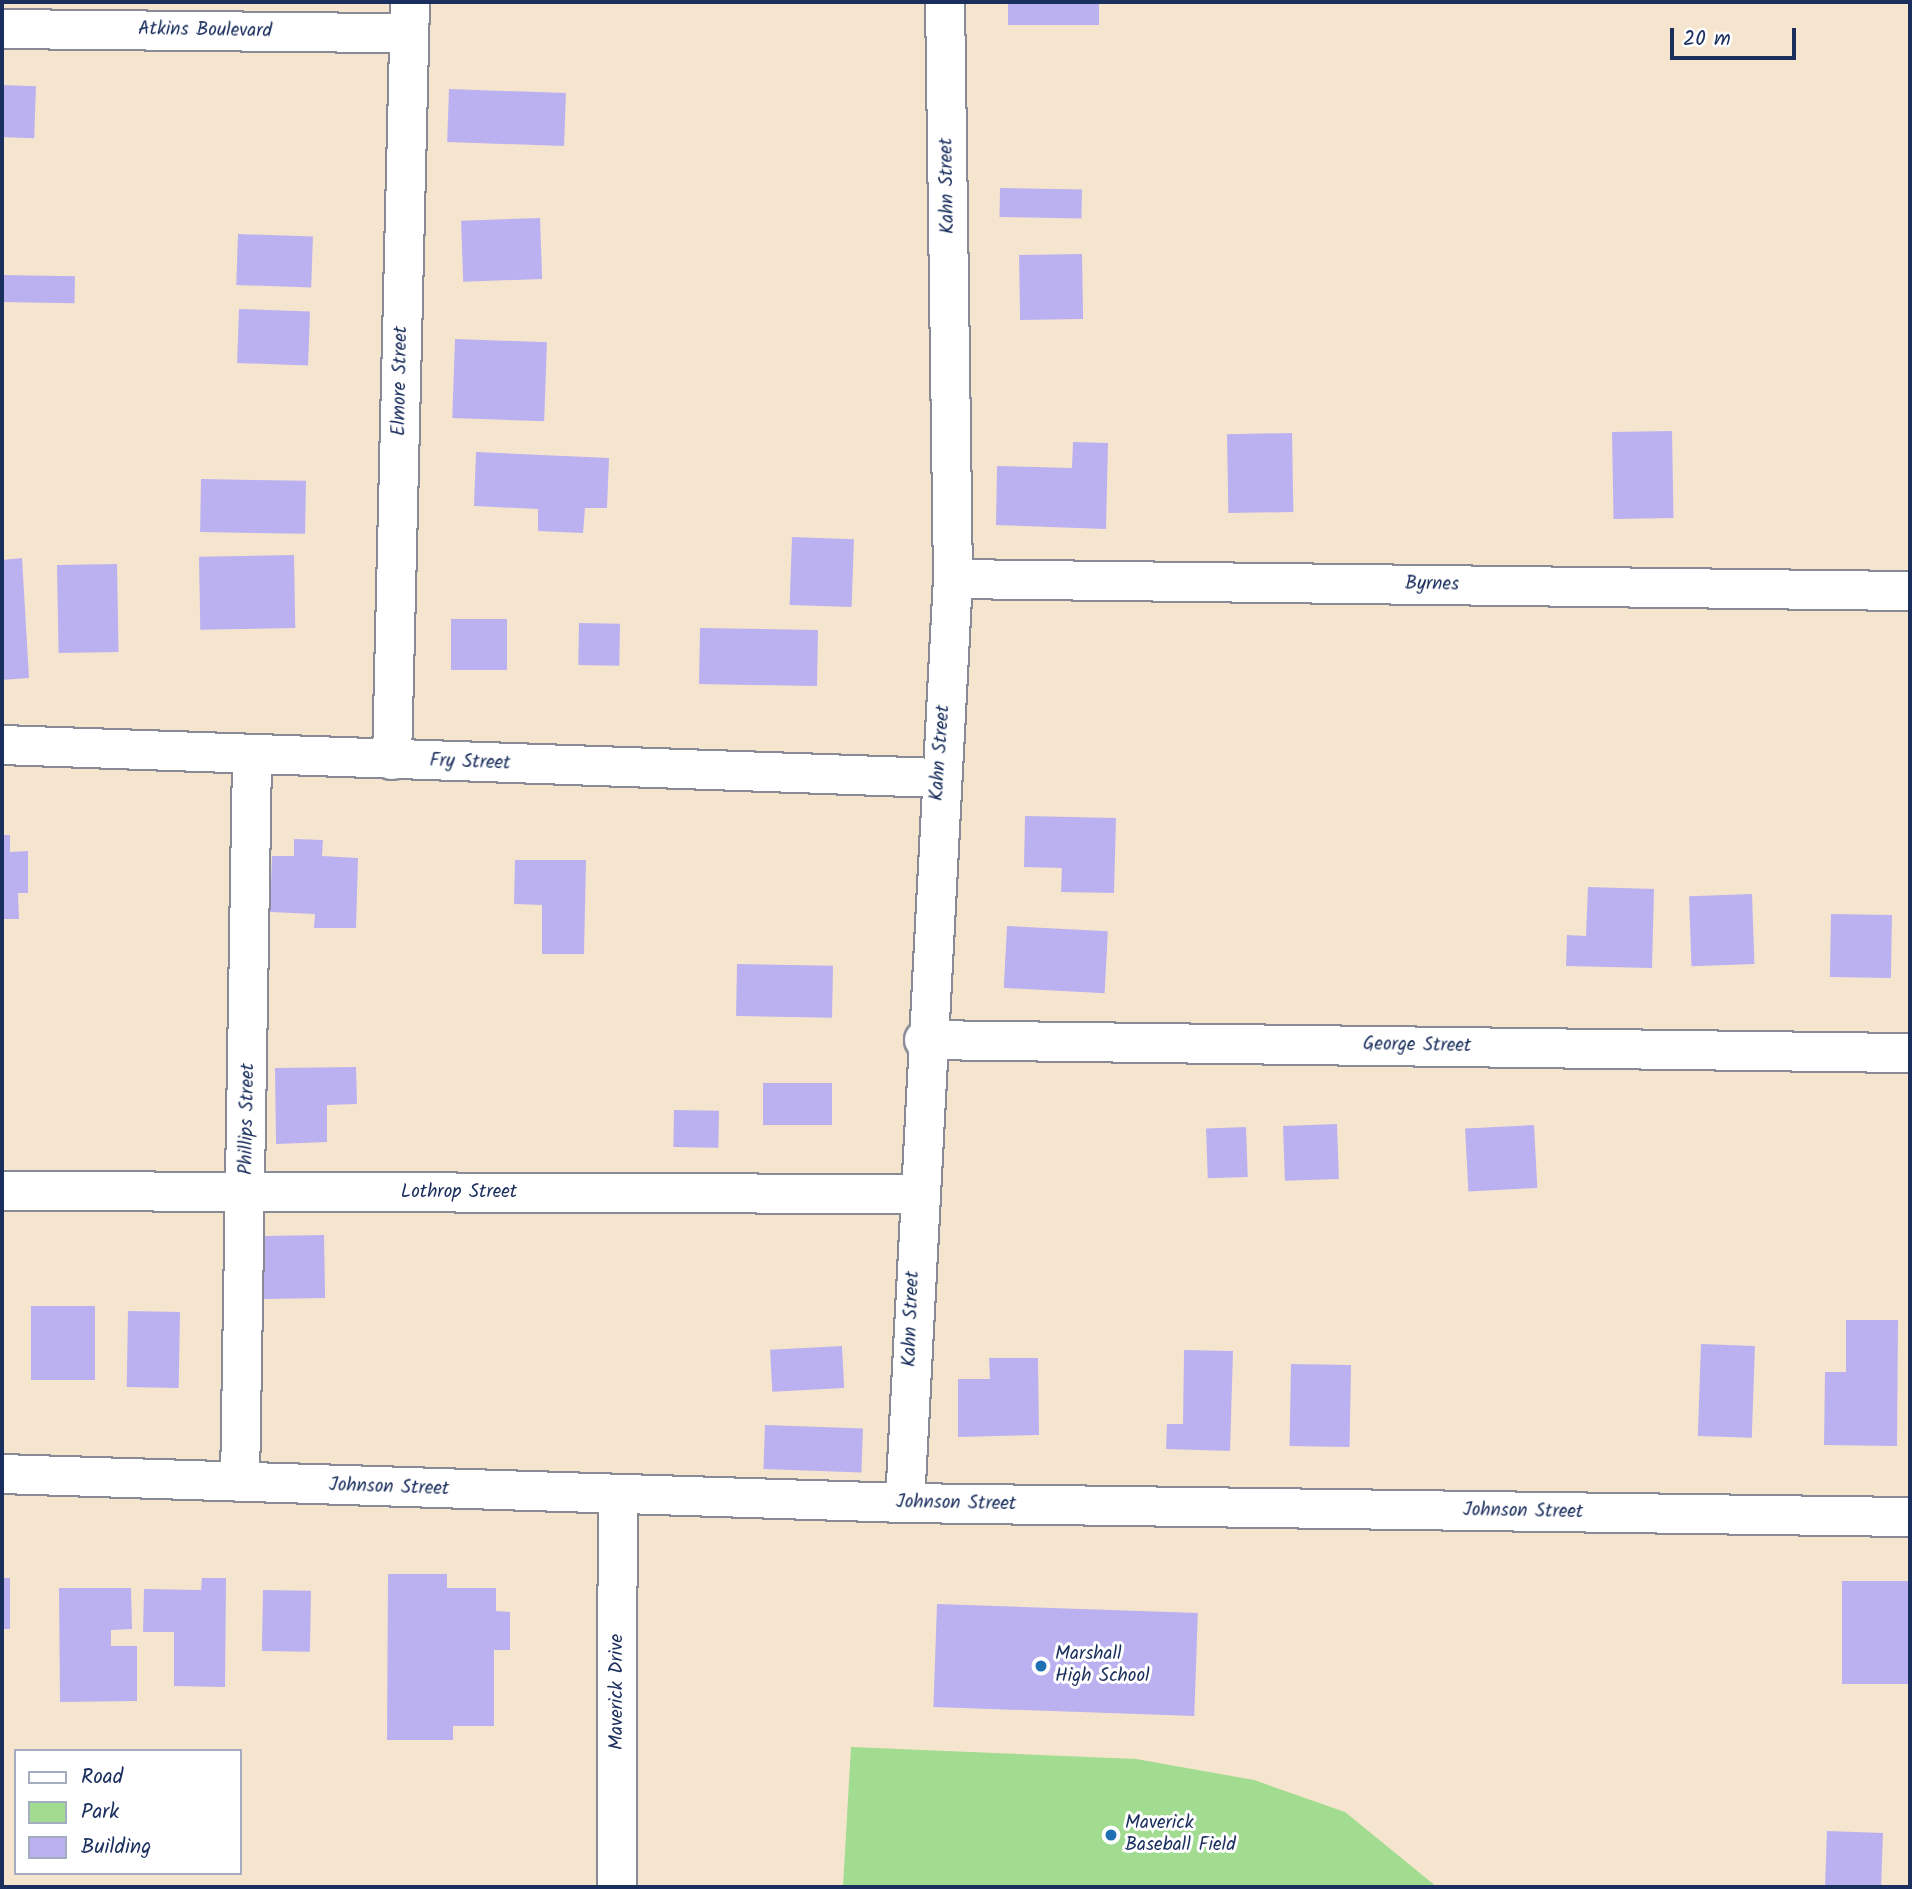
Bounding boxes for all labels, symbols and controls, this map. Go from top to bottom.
scale bar [1674,14,1800,58]
street label: Atkins Boulevard [138,18,272,44]
text: 20 m [1683,23,1731,56]
street label: Kahn Street [936,138,960,234]
street label: Elmore Street [389,326,413,436]
street label: Byrnes [1405,573,1459,597]
street label: Kahn Street [926,704,956,802]
street label: Fry Street [429,750,511,776]
street label: George Street [1363,1034,1471,1058]
street label: Phillips Street [236,1063,260,1175]
street label: Lothrop Street [401,1182,517,1204]
street label: Kahn Street [899,1271,925,1367]
street label: Johnson Street [328,1475,450,1501]
street label: Johnson Street [896,1492,1016,1516]
street label: Johnson Street [1463,1500,1583,1524]
street label: Maverick Drive [607,1634,629,1750]
place label: Marshall High School [1055,1644,1150,1688]
marker: Marshall High School [1033,1658,1049,1674]
legend [14,1749,242,1875]
text: Road [81,1761,123,1794]
text: Park [81,1796,119,1829]
place label: Maverick Baseball Field [1125,1813,1236,1857]
marker: Maverick Baseball Field [1103,1827,1119,1843]
text: Building [81,1831,151,1864]

